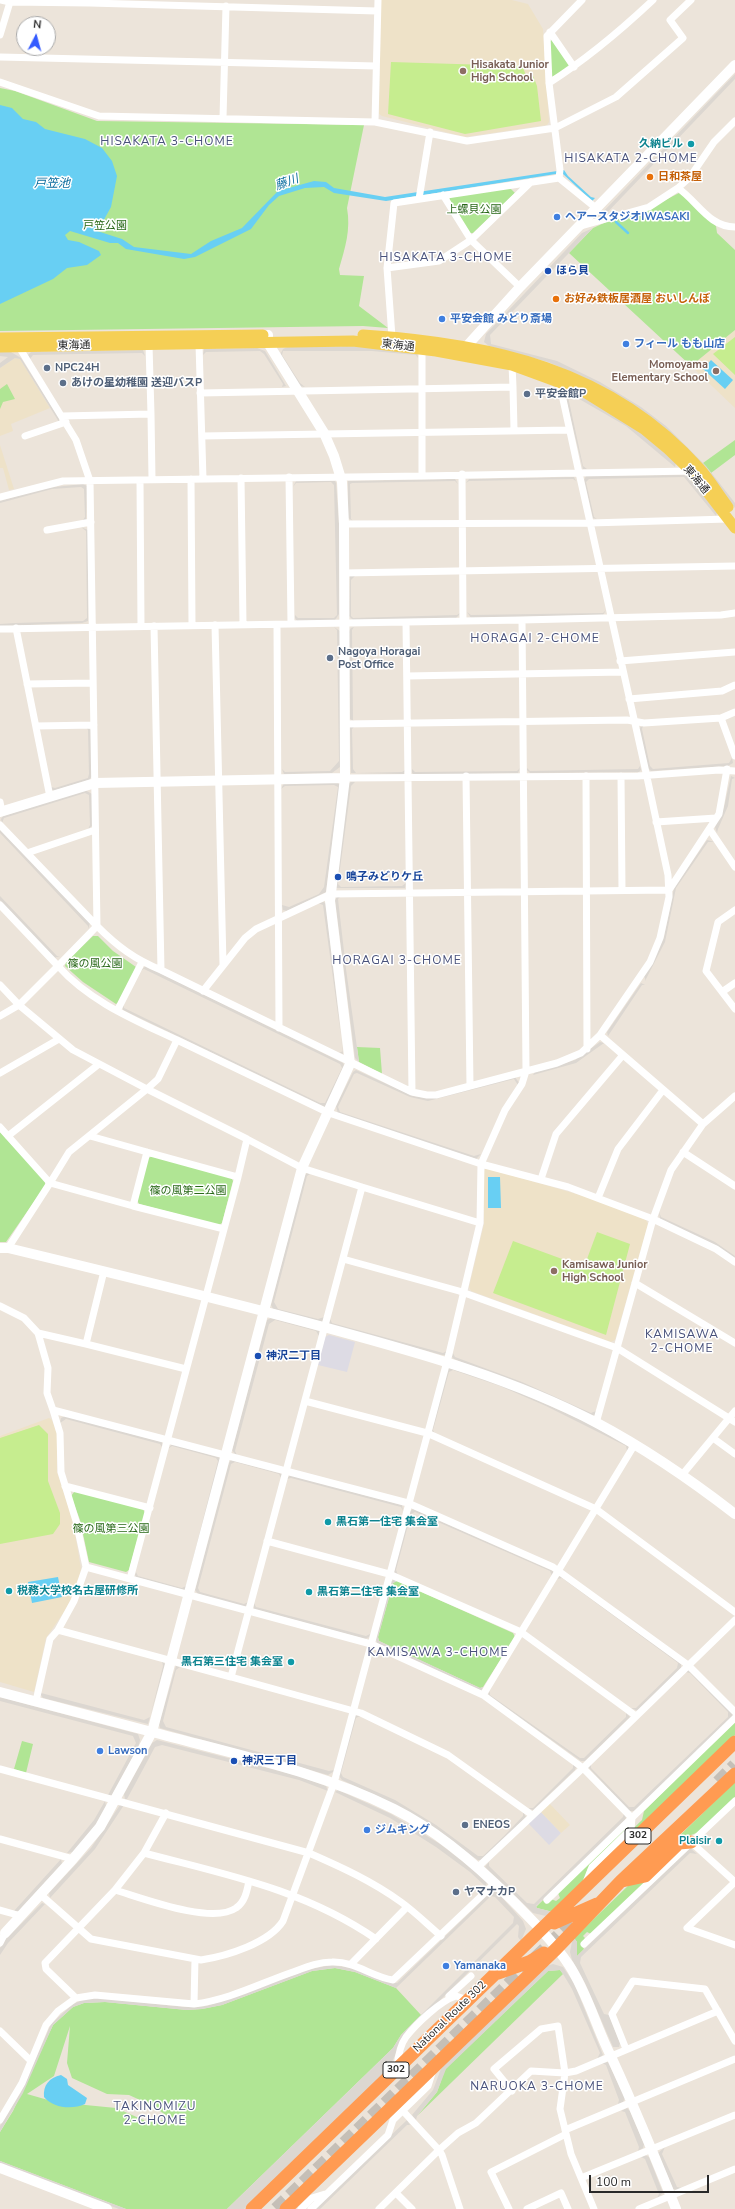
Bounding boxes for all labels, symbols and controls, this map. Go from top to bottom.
north arrow [16,16,56,56]
text: N [32,17,42,32]
place label: Hisakata Junior High School [471,58,549,84]
marker: Hisakata Junior High School [458,66,468,76]
district label: HISAKATA 3-CHOME [100,135,234,149]
place label: 久納ビル [639,137,683,151]
marker: 久納ビル [686,139,696,149]
district label: HISAKATA 2-CHOME [564,152,698,166]
place label: 日和茶屋 [658,170,702,184]
water label: 藤川 [273,172,301,194]
marker: 日和茶屋 [645,172,655,182]
water label: 戸笠池 [34,177,70,191]
park label: 上螺貝公園 [447,203,501,217]
place label: ヘアースタジオIWASAKI [565,210,690,224]
marker: ヘアースタジオIWASAKI [552,212,562,222]
park label: 戸笠公園 [83,219,127,233]
district label: HISAKATA 3-CHOME [379,251,513,265]
place label: ほら貝 [556,264,589,278]
marker: ほら貝 [543,266,553,276]
place label: お好み鉄板居酒屋 おいしんぼ [564,292,710,306]
marker: お好み鉄板居酒屋 おいしんぼ [551,294,561,304]
place label: 平安会館 みどり斎場 [450,312,552,326]
marker: 平安会館 みどり斎場 [437,314,447,324]
street label: 東海通 [381,337,415,355]
place label: フィール もも山店 [634,337,725,351]
street label: 東海通 [57,339,91,353]
marker: フィール もも山店 [621,339,631,349]
place label: Momoyama Elementary School [612,358,708,384]
place label: NPC24H [55,361,100,375]
marker: NPC24H [42,363,52,373]
marker: Momoyama Elementary School [711,366,721,376]
place label: あけの星幼稚園 送迎バスP [71,376,202,390]
marker: あけの星幼稚園 送迎バスP [58,378,68,388]
place label: 平安会館P [535,387,586,401]
marker: 平安会館P [522,389,532,399]
street label: 東海通 [680,463,712,497]
district label: HORAGAI 2-CHOME [470,632,600,646]
place label: Nagoya Horagai Post Office [338,645,420,671]
marker: Nagoya Horagai Post Office [325,653,335,663]
place label: 鳴子みどりケ丘 [346,870,423,884]
marker: 鳴子みどりケ丘 [333,872,343,882]
district label: HORAGAI 3-CHOME [332,954,462,968]
park label: 篠の風公園 [68,957,122,971]
park label: 篠の風第二公園 [150,1184,226,1198]
place label: Kamisawa Junior High School [562,1258,648,1284]
marker: Kamisawa Junior High School [549,1266,559,1276]
district label: KAMISAWA 2-CHOME [645,1328,719,1356]
place label: 神沢二丁目 [266,1349,321,1363]
marker: 神沢二丁目 [253,1351,263,1361]
place label: 黒石第一住宅 集会室 [336,1515,438,1529]
marker: 黒石第一住宅 集会室 [323,1517,333,1527]
park label: 篠の風第三公園 [73,1522,149,1536]
place label: 税務大学校名古屋研修所 [17,1584,138,1598]
place label: 黒石第二住宅 集会室 [317,1585,419,1599]
marker: 税務大学校名古屋研修所 [4,1586,14,1596]
marker: 黒石第二住宅 集会室 [304,1587,314,1597]
district label: KAMISAWA 3-CHOME [367,1646,509,1660]
place label: 黒石第三住宅 集会室 [181,1655,283,1669]
marker: 黒石第三住宅 集会室 [286,1657,296,1667]
place label: Lawson [108,1744,148,1758]
marker: Lawson [95,1746,105,1756]
place label: 神沢三丁目 [242,1754,297,1768]
marker: 神沢三丁目 [229,1756,239,1766]
place label: ENEOS [473,1818,510,1832]
marker: ENEOS [460,1820,470,1830]
place label: ジムキング [375,1823,430,1837]
marker: ジムキング [362,1825,372,1835]
road number: 302 [625,1828,651,1844]
place label: Plaisir [679,1834,711,1848]
marker: Plaisir [714,1836,724,1846]
place label: ヤマナカP [464,1885,515,1899]
marker: ヤマナカP [451,1887,461,1897]
place label: Yamanaka [454,1959,506,1973]
marker: Yamanaka [441,1961,451,1971]
street label: National Route 302 [411,1979,489,2055]
road number: 302 [383,2062,409,2078]
district label: NARUOKA 3-CHOME [470,2080,604,2094]
district label: TAKINOMIZU 2-CHOME [114,2100,196,2128]
scale bar [591,2167,711,2193]
text: 100 m [596,2174,631,2190]

